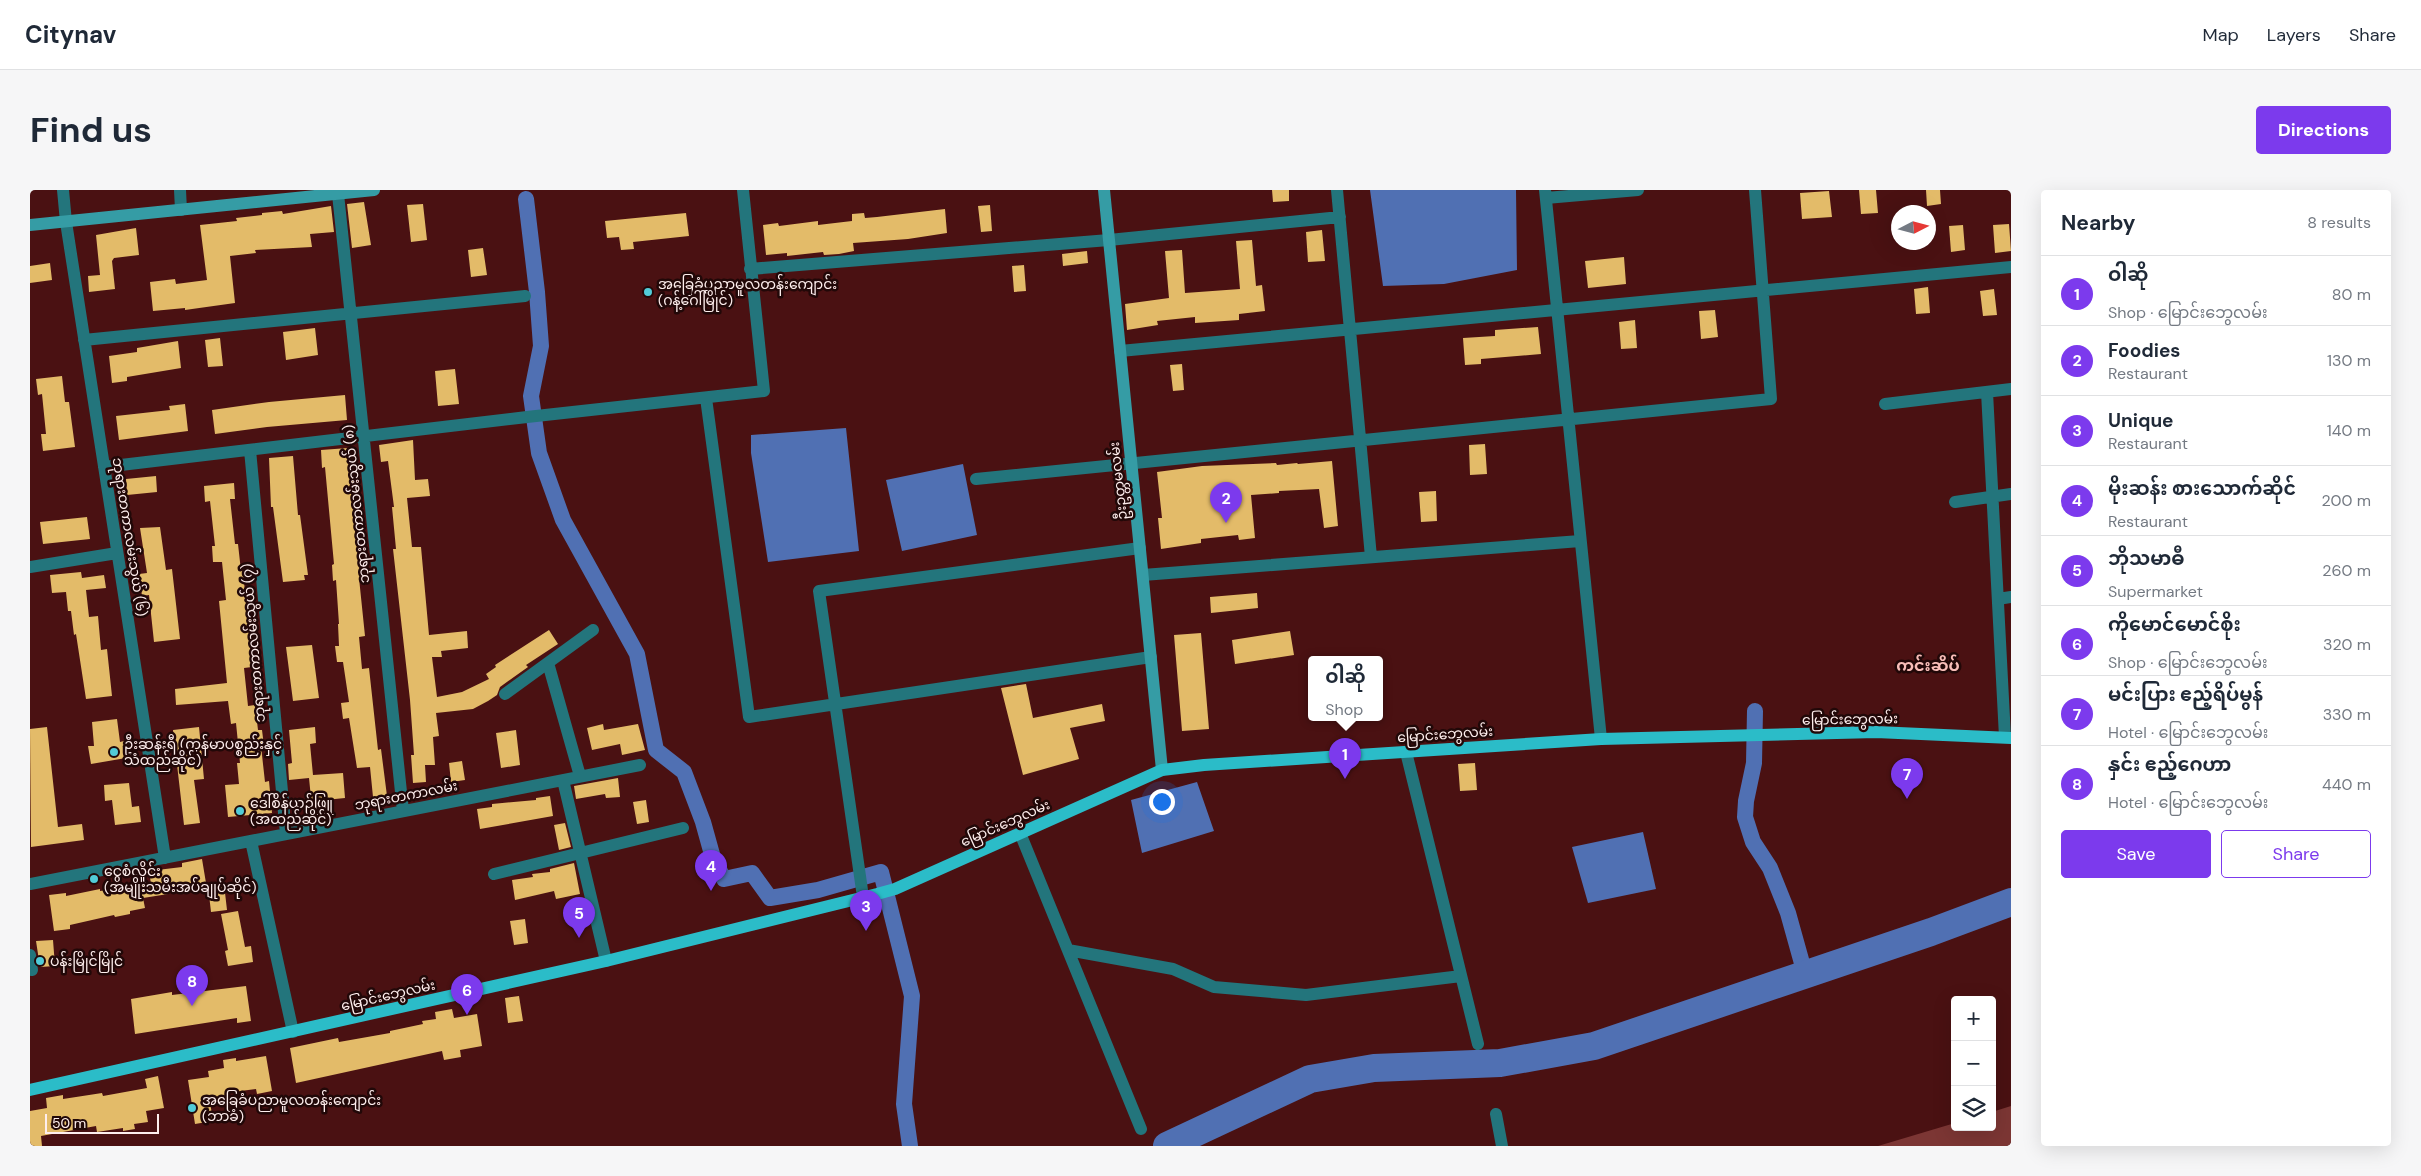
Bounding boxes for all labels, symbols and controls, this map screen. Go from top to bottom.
text: Citynav [25,19,116,50]
text: Map [2203,23,2239,47]
text: Layers [2267,23,2321,47]
text: Share [2349,23,2396,47]
button: Directions [2256,106,2391,154]
text: Find us [30,107,152,153]
north arrow [1891,205,1936,250]
text: Nearby [2061,209,2135,237]
text: 8 results [2307,212,2371,233]
text: ဝါဆို [2108,262,2148,287]
place label: အခြေခံပညာမူလတန်းကျောင်း (ဂန့်ဂေါ်မြိုင်) [658,274,837,312]
text: 1 [2074,284,2080,305]
text: 80 m [2332,284,2371,305]
marker: အခြေခံပညာမူလတန်းကျောင်း (ဂန့်ဂေါ်မြိုင်) [642,286,654,298]
text: Shop · မြောင်းဘွေလမ်း [2108,302,2268,323]
text: Foodies [2108,338,2180,363]
text: 2 [2072,350,2082,371]
text: 130 m [2327,350,2371,371]
text: Restaurant [2108,363,2188,384]
text: Unique [2108,408,2174,433]
text: 3 [2072,420,2082,441]
text: 140 m [2327,420,2371,441]
street label: ဘုရားတကာလမ်းသွယ် (၈) [338,424,376,584]
text: Restaurant [2108,433,2188,454]
street label: ဦးဥတ္တမလမ်း [1104,441,1134,521]
street label: ဘုရားတကာလမ်းသွယ် (၆) [106,456,152,618]
text: မိုးဆန်း စားသောက်ဆိုင် [2108,476,2296,501]
pin: 2 [1210,482,1242,523]
text: 4 [2072,490,2082,511]
text: 200 m [2322,490,2371,511]
text: Restaurant [2108,511,2188,532]
text: ဘိုသမာဓီ [2108,546,2185,571]
text: 5 [2072,560,2082,581]
text: 260 m [2322,560,2371,581]
street label: ဘုရားတကာလမ်းသွယ် (၇) [236,563,272,723]
text: Supermarket [2108,581,2203,602]
text: ကိုမောင်မောင်စိုး [2108,612,2241,637]
text: 6 [2072,634,2082,655]
text: 320 m [2323,634,2371,655]
text: Shop · မြောင်းဘွေလမ်း [2108,652,2268,673]
district label: ကင်းဆိပ် [1896,654,1960,676]
popup [1308,656,1383,721]
text: ဝါဆို [1325,664,1366,689]
text: မင်းပြား ဧည့်ရိပ်မွန် [2108,682,2263,707]
text: Shop [1325,699,1363,720]
text: 7 [2073,704,2081,725]
text: 330 m [2323,704,2371,725]
street label: မြောင်းဘွေလမ်း [1802,708,1898,732]
street label: မြောင်းဘွေလမ်း [1396,721,1494,749]
text: Hotel · မြောင်းဘွေလမ်း [2108,722,2268,743]
place label: ဦးဆန်းရီ (ကုန်မာပစ္စည်းနှင့် သံထည်ဆိုင်) [124,734,282,772]
pin: 1 [1329,738,1361,779]
marker: ဦးဆန်းရီ (ကုန်မာပစ္စည်းနှင့် သံထည်ဆိုင်) [108,746,120,758]
text: နှင်း ဧည့်ဂေဟာ [2108,752,2231,777]
pin: 7 [1891,758,1923,799]
text: 8 [2072,774,2082,795]
text: 440 m [2322,774,2371,795]
street label: ဘုရားတကာလမ်း [353,775,460,817]
your location [1149,789,1175,815]
text: Hotel · မြောင်းဘွေလမ်း [2108,792,2268,813]
place label: ဒေါ်စိန်ယဉ်ဖြူ (အထည်ဆိုင်) [250,793,333,831]
street label: မြောင်းဘွေလမ်း [957,794,1054,854]
marker: ဒေါ်စိန်ယဉ်ဖြူ (အထည်ဆိုင်) [234,805,246,817]
button: Save [2061,830,2211,878]
button: Share [2221,830,2371,878]
pin: 4 [695,850,727,891]
place label: ငွေစံလှိုင်း (အမျိုးသမီးအပ်ချုပ်ဆိုင်) [104,861,257,899]
marker: ငွေစံလှိုင်း (အမျိုးသမီးအပ်ချုပ်ဆိုင်) [88,873,100,885]
pin: 3 [850,890,882,931]
pin: 5 [563,897,595,938]
place label: ပန်းမြိုင်မြိုင် [50,951,123,973]
marker: ပန်းမြိုင်မြိုင် [34,955,46,967]
pin: 8 [176,965,208,1006]
street label: မြောင်းဘွေလမ်း [339,974,438,1018]
pin: 6 [451,974,483,1015]
map controls [1951,996,1996,1131]
button: + [1951,996,1996,1041]
button: − [1951,1041,1996,1086]
button: layers [1951,1086,1996,1131]
place label: အခြေခံပညာမူလတန်းကျောင်း (ဘာခံ) [202,1090,381,1125]
marker: အခြေခံပညာမူလတန်းကျောင်း (ဘာခံ) [186,1102,198,1114]
scale bar [45,1111,159,1134]
text: 50 m [52,1114,86,1132]

